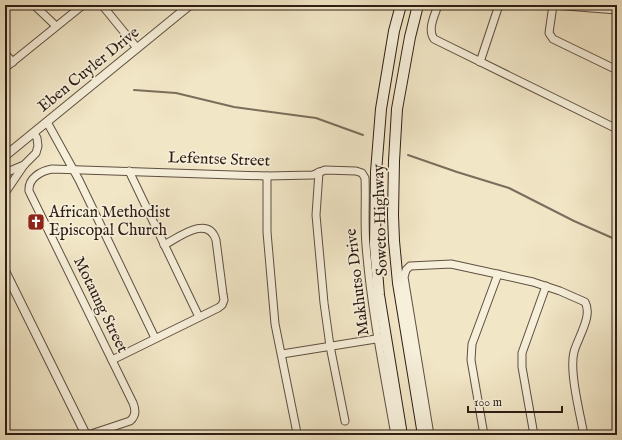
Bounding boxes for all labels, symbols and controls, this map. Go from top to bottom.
street label: Eben Cuyler Drive [34,23,144,117]
street label: Lefentse Street [168,148,271,172]
street label: Soweto Highway [369,164,393,276]
place label: African Methodist Episcopal Church [48,203,171,241]
church icon: African Methodist Episcopal Church [26,212,46,232]
street label: Makhutso Drive [342,227,374,337]
street label: Motaung Street [68,254,132,357]
scale bar [468,388,562,414]
text: 100 m [474,395,502,410]

